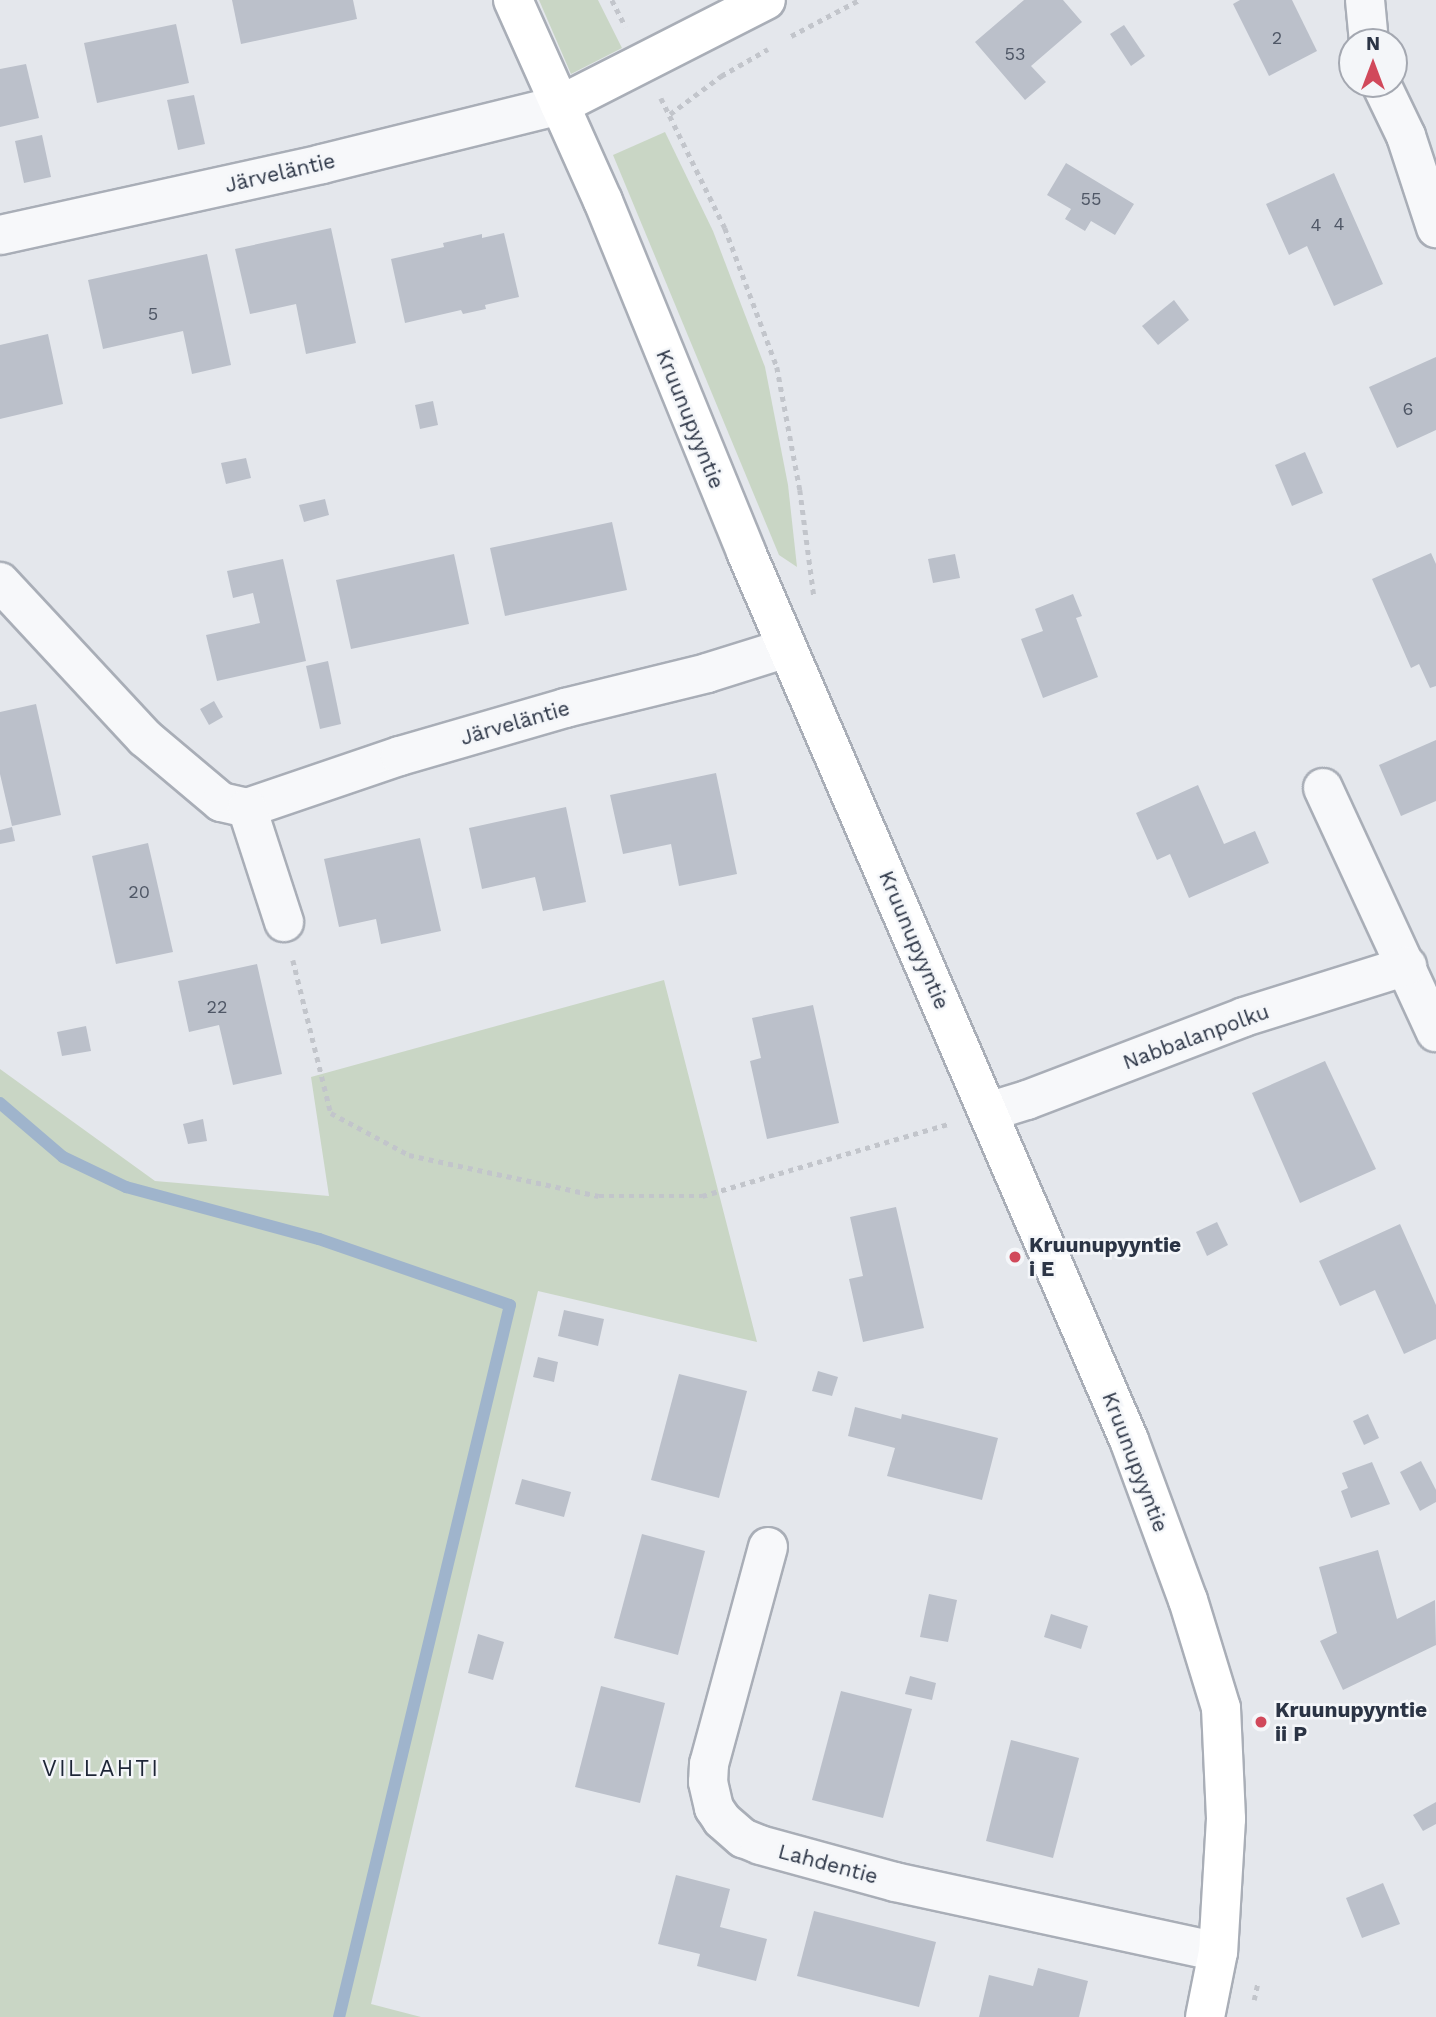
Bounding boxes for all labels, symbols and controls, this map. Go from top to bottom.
house number: 2 [1272,27,1282,49]
north arrow [1338,28,1408,98]
text: N [1366,32,1380,55]
house number: 53 [1005,43,1025,65]
street label: Järveläntie [222,148,338,198]
house number: 55 [1081,188,1101,210]
house number: 4 [1334,213,1344,235]
house number: 4 [1311,214,1321,236]
house number: 5 [148,303,158,325]
street label: Kruunupyyntie [651,346,729,492]
house number: 6 [1403,398,1413,420]
street label: Järveläntie [457,695,573,751]
street label: Kruunupyyntie [873,867,955,1013]
house number: 20 [128,881,150,903]
house number: 22 [207,996,227,1018]
street label: Nabbalanpolku [1119,999,1273,1075]
place label: Kruunupyyntie i E [1029,1232,1181,1282]
marker: Kruunupyyntie i E [1007,1249,1023,1265]
street label: Kruunupyyntie [1097,1388,1173,1536]
place label: Kruunupyyntie ii P [1275,1697,1427,1747]
marker: Kruunupyyntie ii P [1253,1714,1269,1730]
district label: VILLAHTI [43,1755,159,1783]
street label: Lahdentie [775,1839,881,1889]

